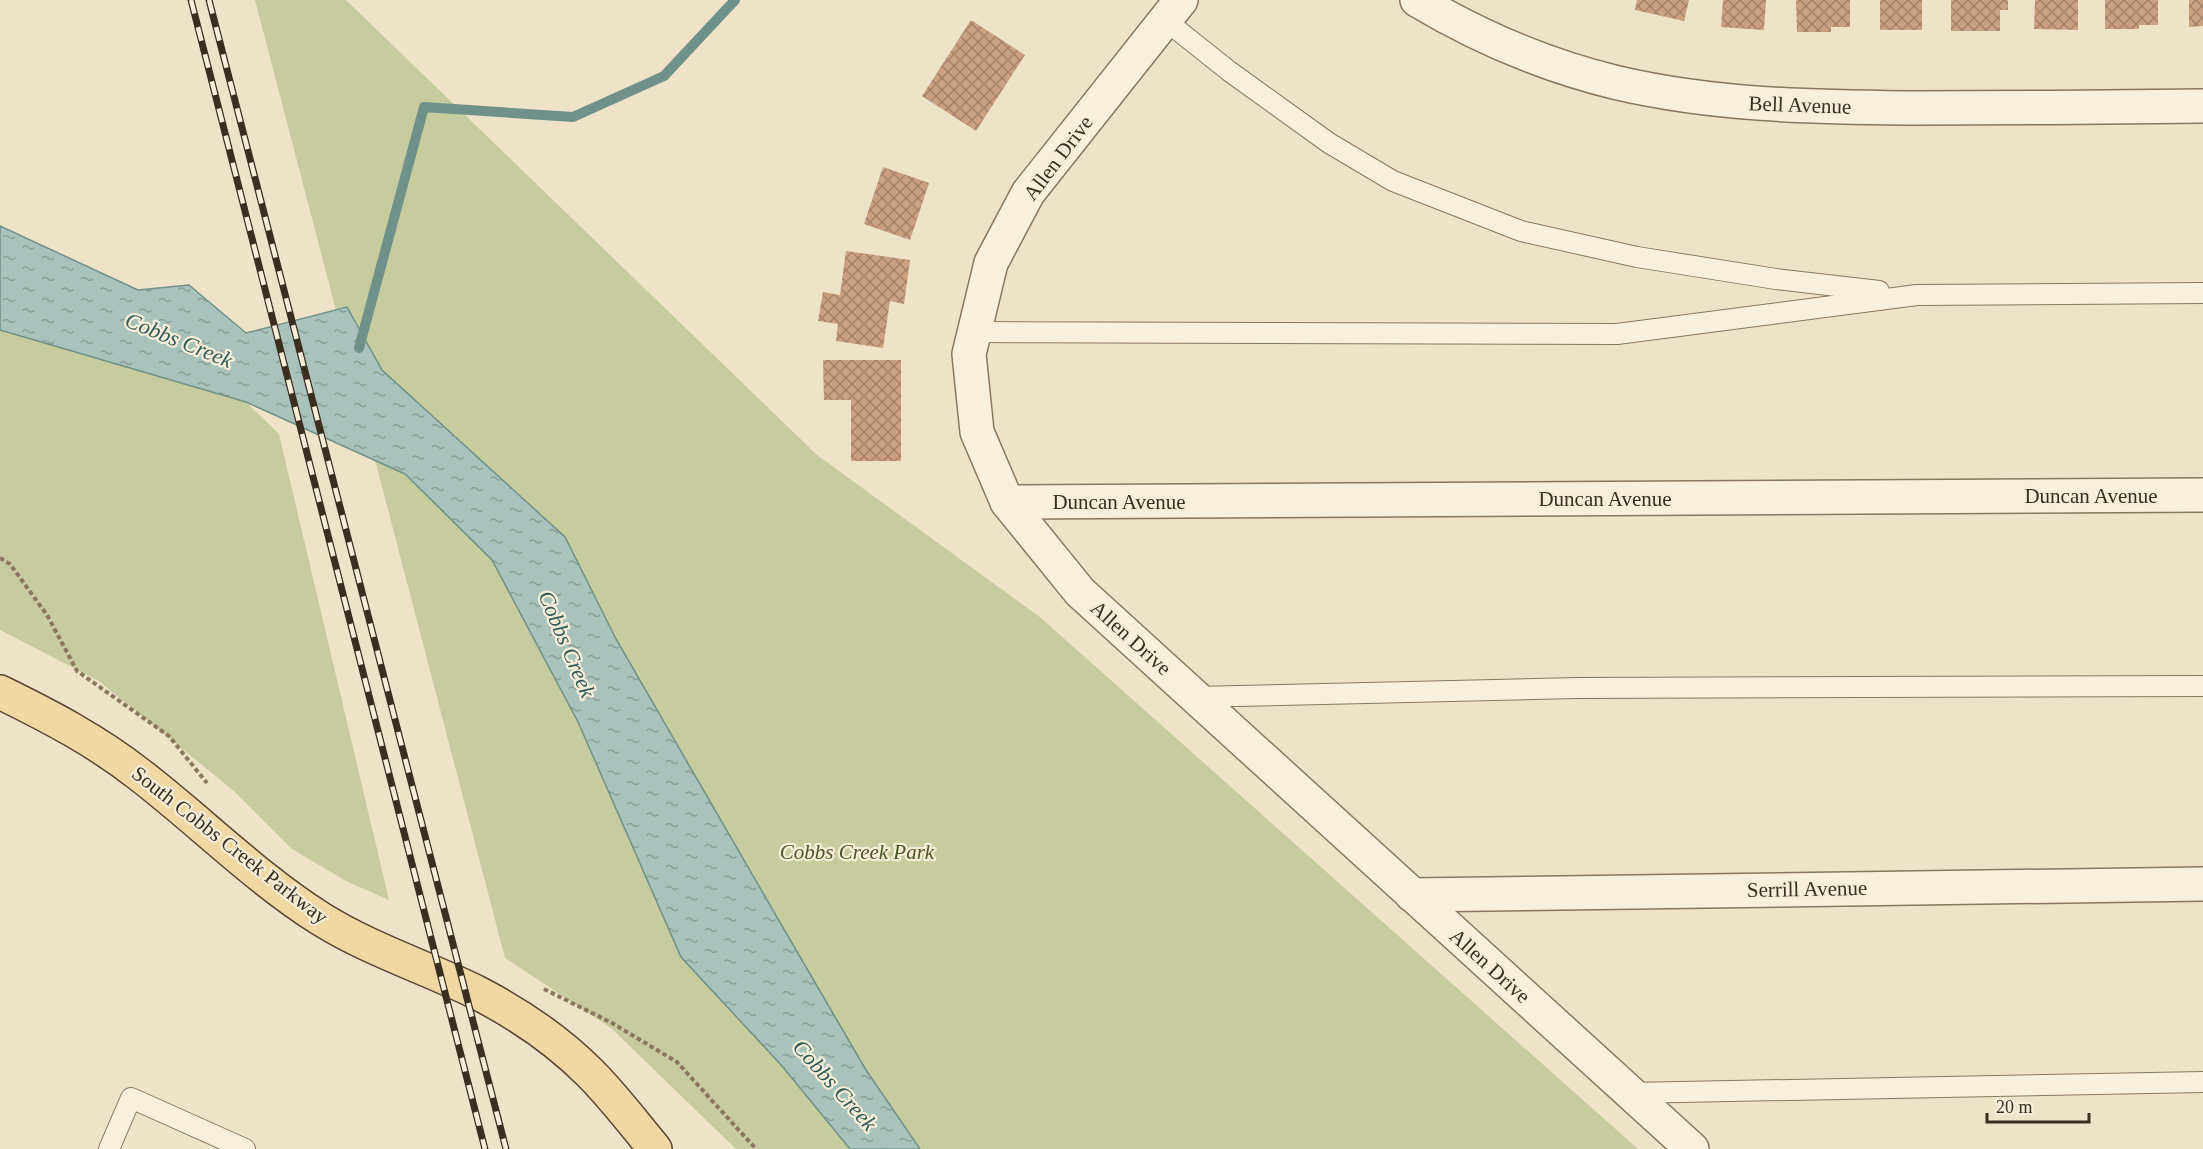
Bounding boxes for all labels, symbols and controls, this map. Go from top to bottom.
street label: Bell Avenue [1748,91,1852,119]
street label: Allen Drive [1018,111,1098,205]
water label: Cobbs Creek [122,307,237,373]
street label: Duncan Avenue [2024,484,2158,508]
street label: Duncan Avenue [1538,487,1672,511]
street label: Duncan Avenue [1052,490,1186,514]
water label: Cobbs Creek [533,587,601,702]
street label: Allen Drive [1086,596,1176,680]
street label: South Cobbs Creek Parkway [127,761,333,929]
park label: Cobbs Creek Park [780,840,935,864]
street label: Serrill Avenue [1747,876,1867,902]
street label: Allen Drive [1445,924,1535,1008]
water label: Cobbs Creek [788,1034,883,1136]
scale bar [1987,1086,2089,1124]
text: 20 m [1996,1097,2033,1117]

